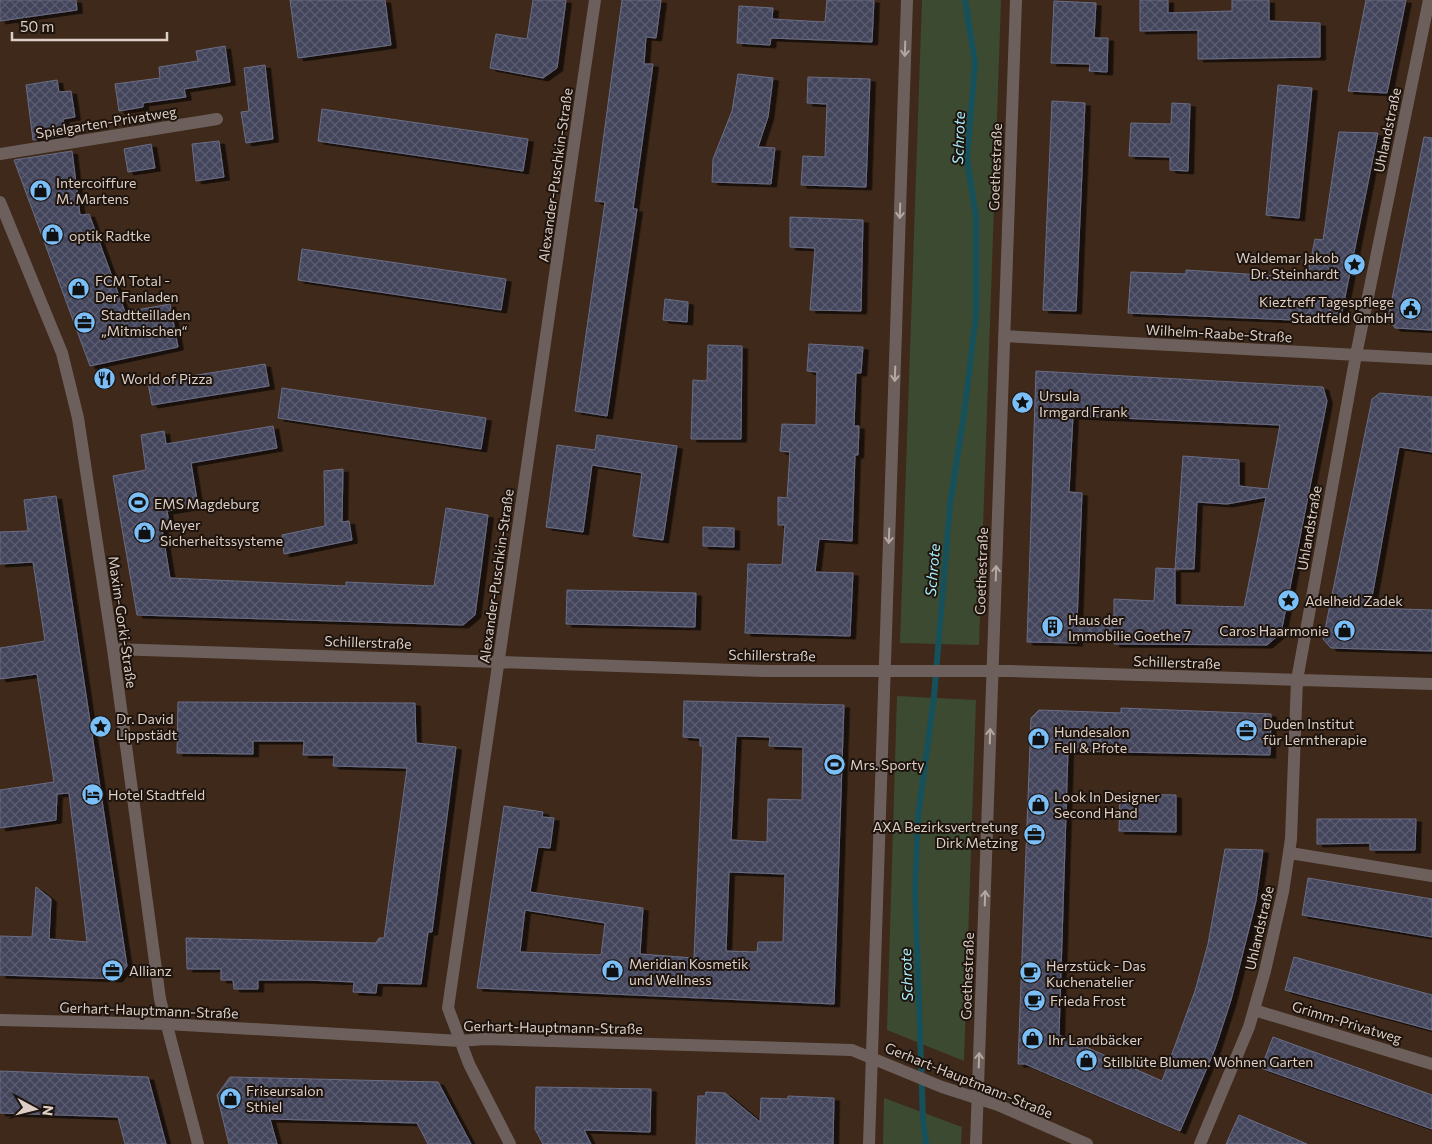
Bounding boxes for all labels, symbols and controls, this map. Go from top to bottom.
scale bar [12,10,168,42]
text: 50 m [20,17,54,35]
one-way arrow [901,40,910,56]
street label: Uhlandstraße [1370,86,1404,174]
street label: Alexander-Puschkin-Straße [534,87,576,263]
street label: Spielgarten-Privatweg [34,102,178,142]
water label: Schrote [948,111,968,165]
street label: Goethestraße [985,123,1005,211]
place label: Intercoiffure M. Martens [56,174,137,207]
shop icon: Intercoiffure M. Martens [28,178,52,202]
one-way arrow [895,202,905,219]
shop icon: optik Radtke [41,223,65,247]
place label: optik Radtke [69,227,150,244]
place label: Waldemar Jakob Dr. Steinhardt [1236,249,1339,282]
place icon: Waldemar Jakob Dr. Steinhardt [1343,253,1367,277]
place label: FCM Total - Der Fanladen [95,272,178,305]
shop icon: FCM Total - Der Fanladen [67,276,91,300]
place label: Kieztreff Tagespflege Stadtfeld GmbH [1259,293,1394,326]
public building icon: Kieztreff Tagespflege Stadtfeld GmbH [1398,297,1422,321]
place label: Stadtteilladen „Mitmischen“ [101,306,191,339]
office icon: Stadtteilladen „Mitmischen“ [73,310,97,334]
street label: Wilhelm-Raabe-Straße [1145,321,1293,345]
one-way arrow [890,365,899,381]
restaurant icon: World of Pizza [93,366,117,390]
place label: World of Pizza [121,370,213,387]
place label: Ursula Irmgard Frank [1039,387,1128,420]
place icon: Ursula Irmgard Frank [1011,391,1035,415]
street label: Uhlandstraße [1293,484,1325,572]
street label: Alexander-Puschkin-Straße [475,488,517,664]
sports icon: EMS Magdeburg [126,491,150,515]
place label: EMS Magdeburg [154,495,260,512]
place label: Meyer Sicherheitssysteme [160,516,283,549]
shop icon: Meyer Sicherheitssysteme [132,520,156,544]
street label: Goethestraße [971,527,991,615]
one-way arrow [884,528,894,544]
water label: Schrote [921,543,943,597]
street label: Maxim-Gorki-Straße [105,555,141,689]
one-way arrow [992,565,1001,581]
place icon: Adelheid Zadek [1277,588,1301,612]
place label: Adelheid Zadek [1305,592,1403,609]
place label: Haus der Immobilie Goethe 7 [1068,611,1191,644]
building icon: Haus der Immobilie Goethe 7 [1040,615,1064,639]
shop icon: Caros Haarmonie [1333,618,1357,642]
place label: Caros Haarmonie [1219,622,1329,639]
street label: Schillerstraße [324,632,412,652]
street label: Schillerstraße [728,646,816,664]
street label: Schillerstraße [1133,652,1221,672]
place label: Dr. David Lippstädt [116,710,177,743]
place icon: Dr. David Lippstädt [88,714,112,738]
place label: Duden Institut für Lerntherapie [1263,715,1367,748]
office icon: Duden Institut für Lerntherapie [1235,719,1259,743]
place label: Hundesalon Fell & Pfote [1054,723,1129,756]
shop icon: Hundesalon Fell & Pfote [1026,727,1050,751]
one-way arrow [986,728,995,744]
sports icon: Mrs. Sporty [822,752,846,776]
place label: Mrs. Sporty [850,756,924,773]
hotel icon: Hotel Stadtfeld [80,782,104,806]
place label: Hotel Stadtfeld [108,786,205,803]
place label: Look In Designer Second Hand [1054,788,1160,821]
shop icon: Look In Designer Second Hand [1026,792,1050,816]
place label: AXA Bezirksvertretung Dirk Metzing [873,818,1018,851]
office icon: AXA Bezirksvertretung Dirk Metzing [1022,822,1046,846]
street label: Uhlandstraße [1241,884,1277,972]
one-way arrow [980,890,990,906]
street label: Goethestraße [957,932,977,1020]
water label: Schrote [896,948,916,1002]
place label: Meridian Kosmetik und Wellness [629,955,749,988]
place label: Herzstück - Das Kuchenatelier [1046,957,1146,990]
office icon: Allianz [101,958,125,982]
shop icon: Meridian Kosmetik und Wellness [601,959,625,983]
cafe icon: Herzstück - Das Kuchenatelier [1018,961,1042,985]
place label: Allianz [129,962,172,979]
cafe icon: Frieda Frost [1022,988,1046,1012]
place label: Frieda Frost [1050,992,1126,1009]
street label: Grimm-Privatweg [1290,997,1404,1047]
street label: Gerhart-Hauptmann-Straße [59,998,239,1022]
street label: Gerhart-Hauptmann-Straße [463,1017,643,1037]
shop icon: Ihr Landbäcker [1020,1027,1044,1051]
place label: Ihr Landbäcker [1048,1031,1143,1048]
street label: Gerhart-Hauptmann-Straße [883,1039,1055,1121]
shop icon: Stilblüte Blumen. Wohnen Garten [1075,1049,1099,1073]
one-way arrow [974,1053,984,1069]
place label: Stilblüte Blumen. Wohnen Garten [1103,1053,1313,1070]
place label: Friseursalon Sthiel [246,1082,324,1115]
north arrow [10,1084,60,1134]
shop icon: Friseursalon Sthiel [218,1086,242,1110]
text: N [39,1104,57,1117]

